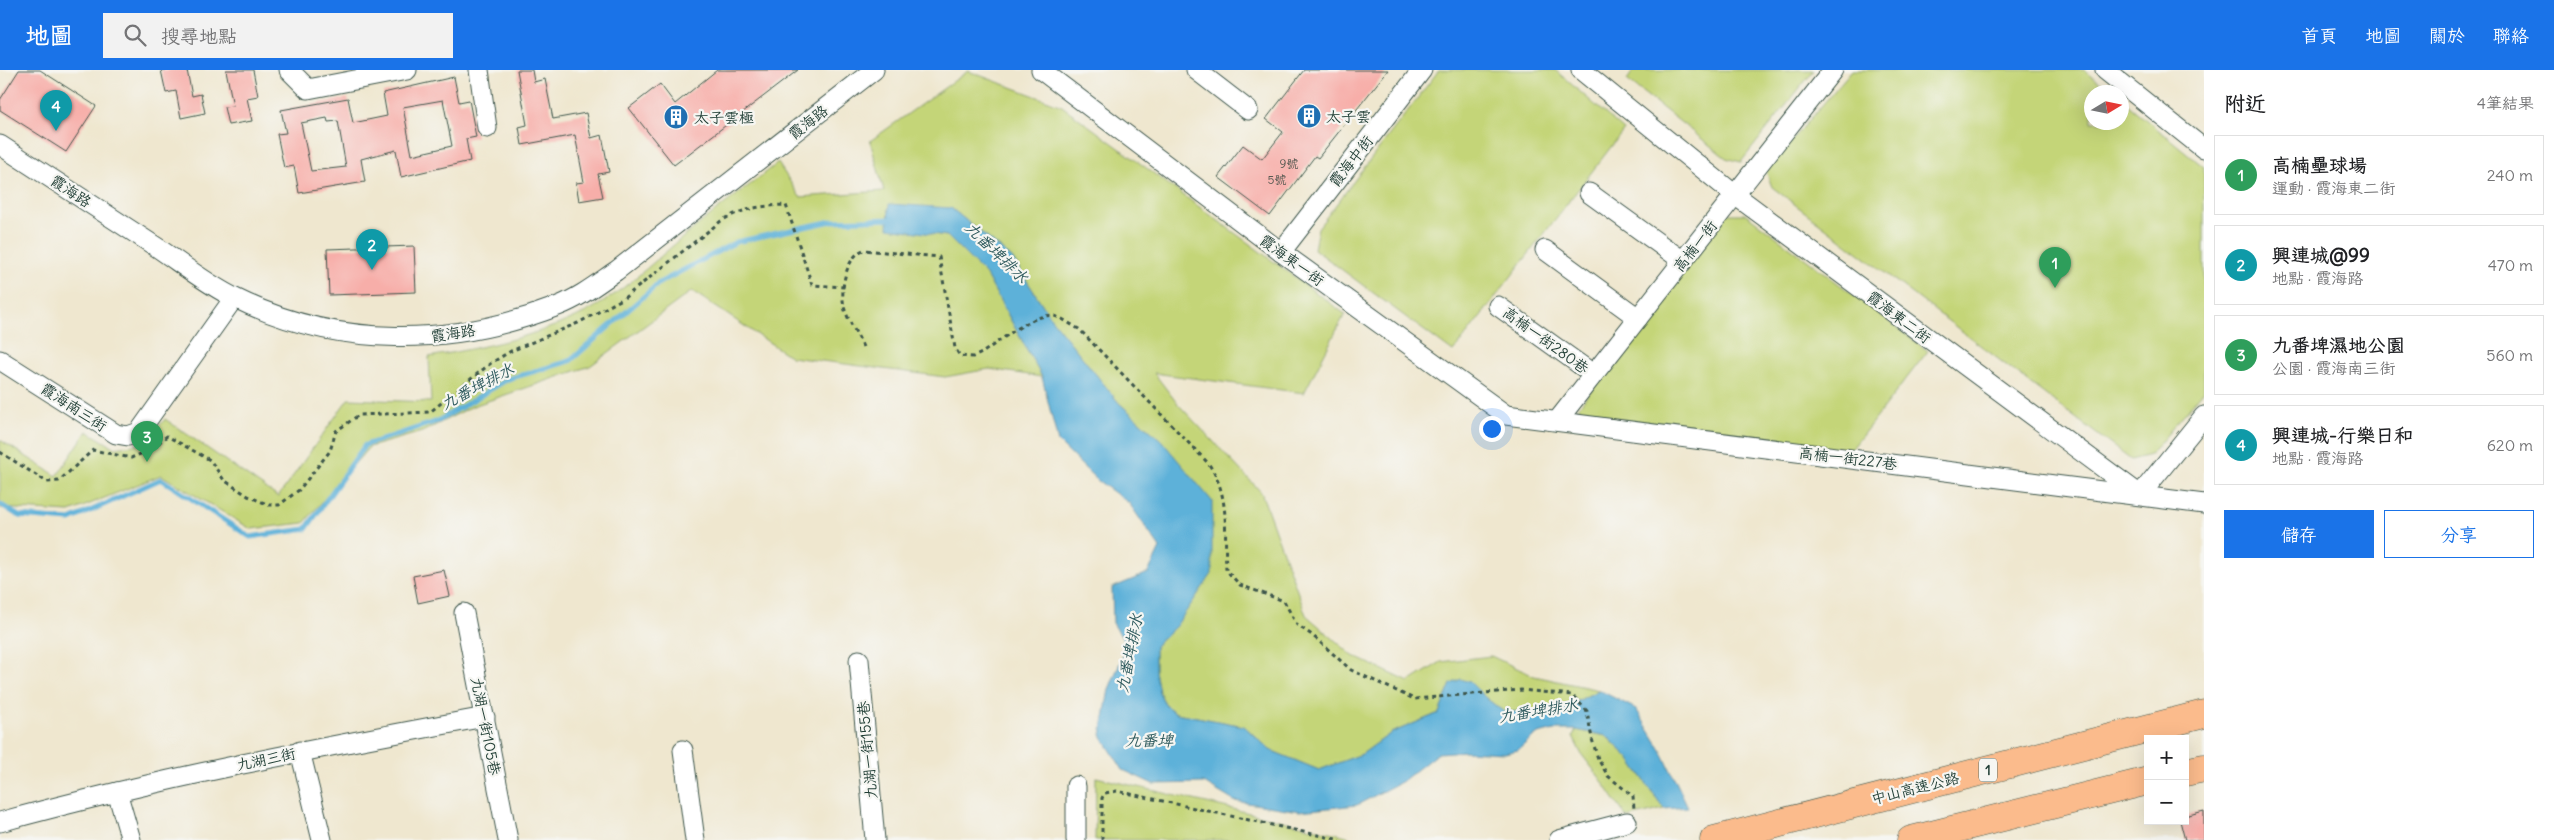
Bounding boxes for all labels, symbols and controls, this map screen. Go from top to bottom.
search box [103,13,453,58]
text: 地圖 [25,20,73,50]
icon: search [121,21,149,49]
text: 搜尋地點 [161,24,237,48]
text: 首頁 [2301,24,2337,47]
text: 地圖 [2365,24,2401,47]
text: 關於 [2429,24,2465,47]
text: 聯絡 [2493,24,2529,47]
north arrow [2084,85,2129,130]
pin: 4 [40,90,72,131]
text: 附近 [2224,90,2266,117]
text: 4筆結果 [2477,93,2534,113]
street label: 霞海路 [784,101,832,143]
building icon: 太子雲 [1296,103,1322,129]
building icon: 太子雲極 [663,104,689,130]
place label: 太子雲 [1326,107,1371,126]
place label: 太子雲極 [694,108,754,127]
street label: 霞海中街 [1325,132,1377,190]
text: 高楠壘球場 [2272,153,2367,177]
house number: 9號 [1280,156,1298,171]
text: 1 [2238,165,2244,185]
text: 240 m [2487,165,2533,185]
street label: 霞海路 [47,171,95,211]
house number: 5號 [1268,172,1286,187]
text: 運動 · 霞海東二街 [2272,178,2395,198]
water label: 九番埤排水 [961,217,1033,288]
street label: 高楠一街 [1669,217,1721,275]
pin: 2 [356,229,388,270]
street label: 霞海東一街 [1256,230,1328,290]
text: 興連城@99 [2272,243,2370,267]
pin: 1 [2039,247,2071,288]
text: 2 [2237,255,2245,275]
text: 470 m [2488,255,2533,275]
text: 地點 · 霞海路 [2272,268,2363,288]
street label: 霞海東二街 [1863,287,1935,347]
street label: 高楠一街280巷 [1499,302,1593,378]
street label: 霞海路 [429,320,477,346]
text: 九番埤濕地公園 [2272,333,2405,357]
text: 3 [2236,345,2246,365]
text: 560 m [2486,345,2533,365]
water label: 九番埤排水 [437,358,518,414]
text: 公園 · 霞海南三街 [2272,358,2395,378]
street label: 霞海南三街 [37,379,111,435]
your location [1479,416,1505,442]
pin: 3 [131,421,163,462]
text: 興連城-行樂日和 [2272,423,2413,447]
text: 4 [2236,435,2246,455]
text: 620 m [2487,435,2533,455]
street label: 高楠一街227巷 [1798,443,1898,473]
text: 地點 · 霞海路 [2272,448,2363,468]
button: 儲存 [2224,510,2374,558]
button: 分享 [2384,510,2534,558]
water label: 九番埤排水 [1112,611,1147,694]
street label: 九湖一街105巷 [467,675,505,777]
water label: 九番埤排水 [1497,694,1580,726]
street label: 九湖一街155巷 [853,700,881,800]
water label: 九番埤 [1125,730,1175,750]
map controls [2144,735,2189,825]
button: + [2144,735,2189,780]
street label: 九湖三街 [235,743,297,775]
road number: 1 [1979,758,1997,782]
street label: 中山高速公路 [1869,768,1961,808]
button: − [2144,780,2189,825]

